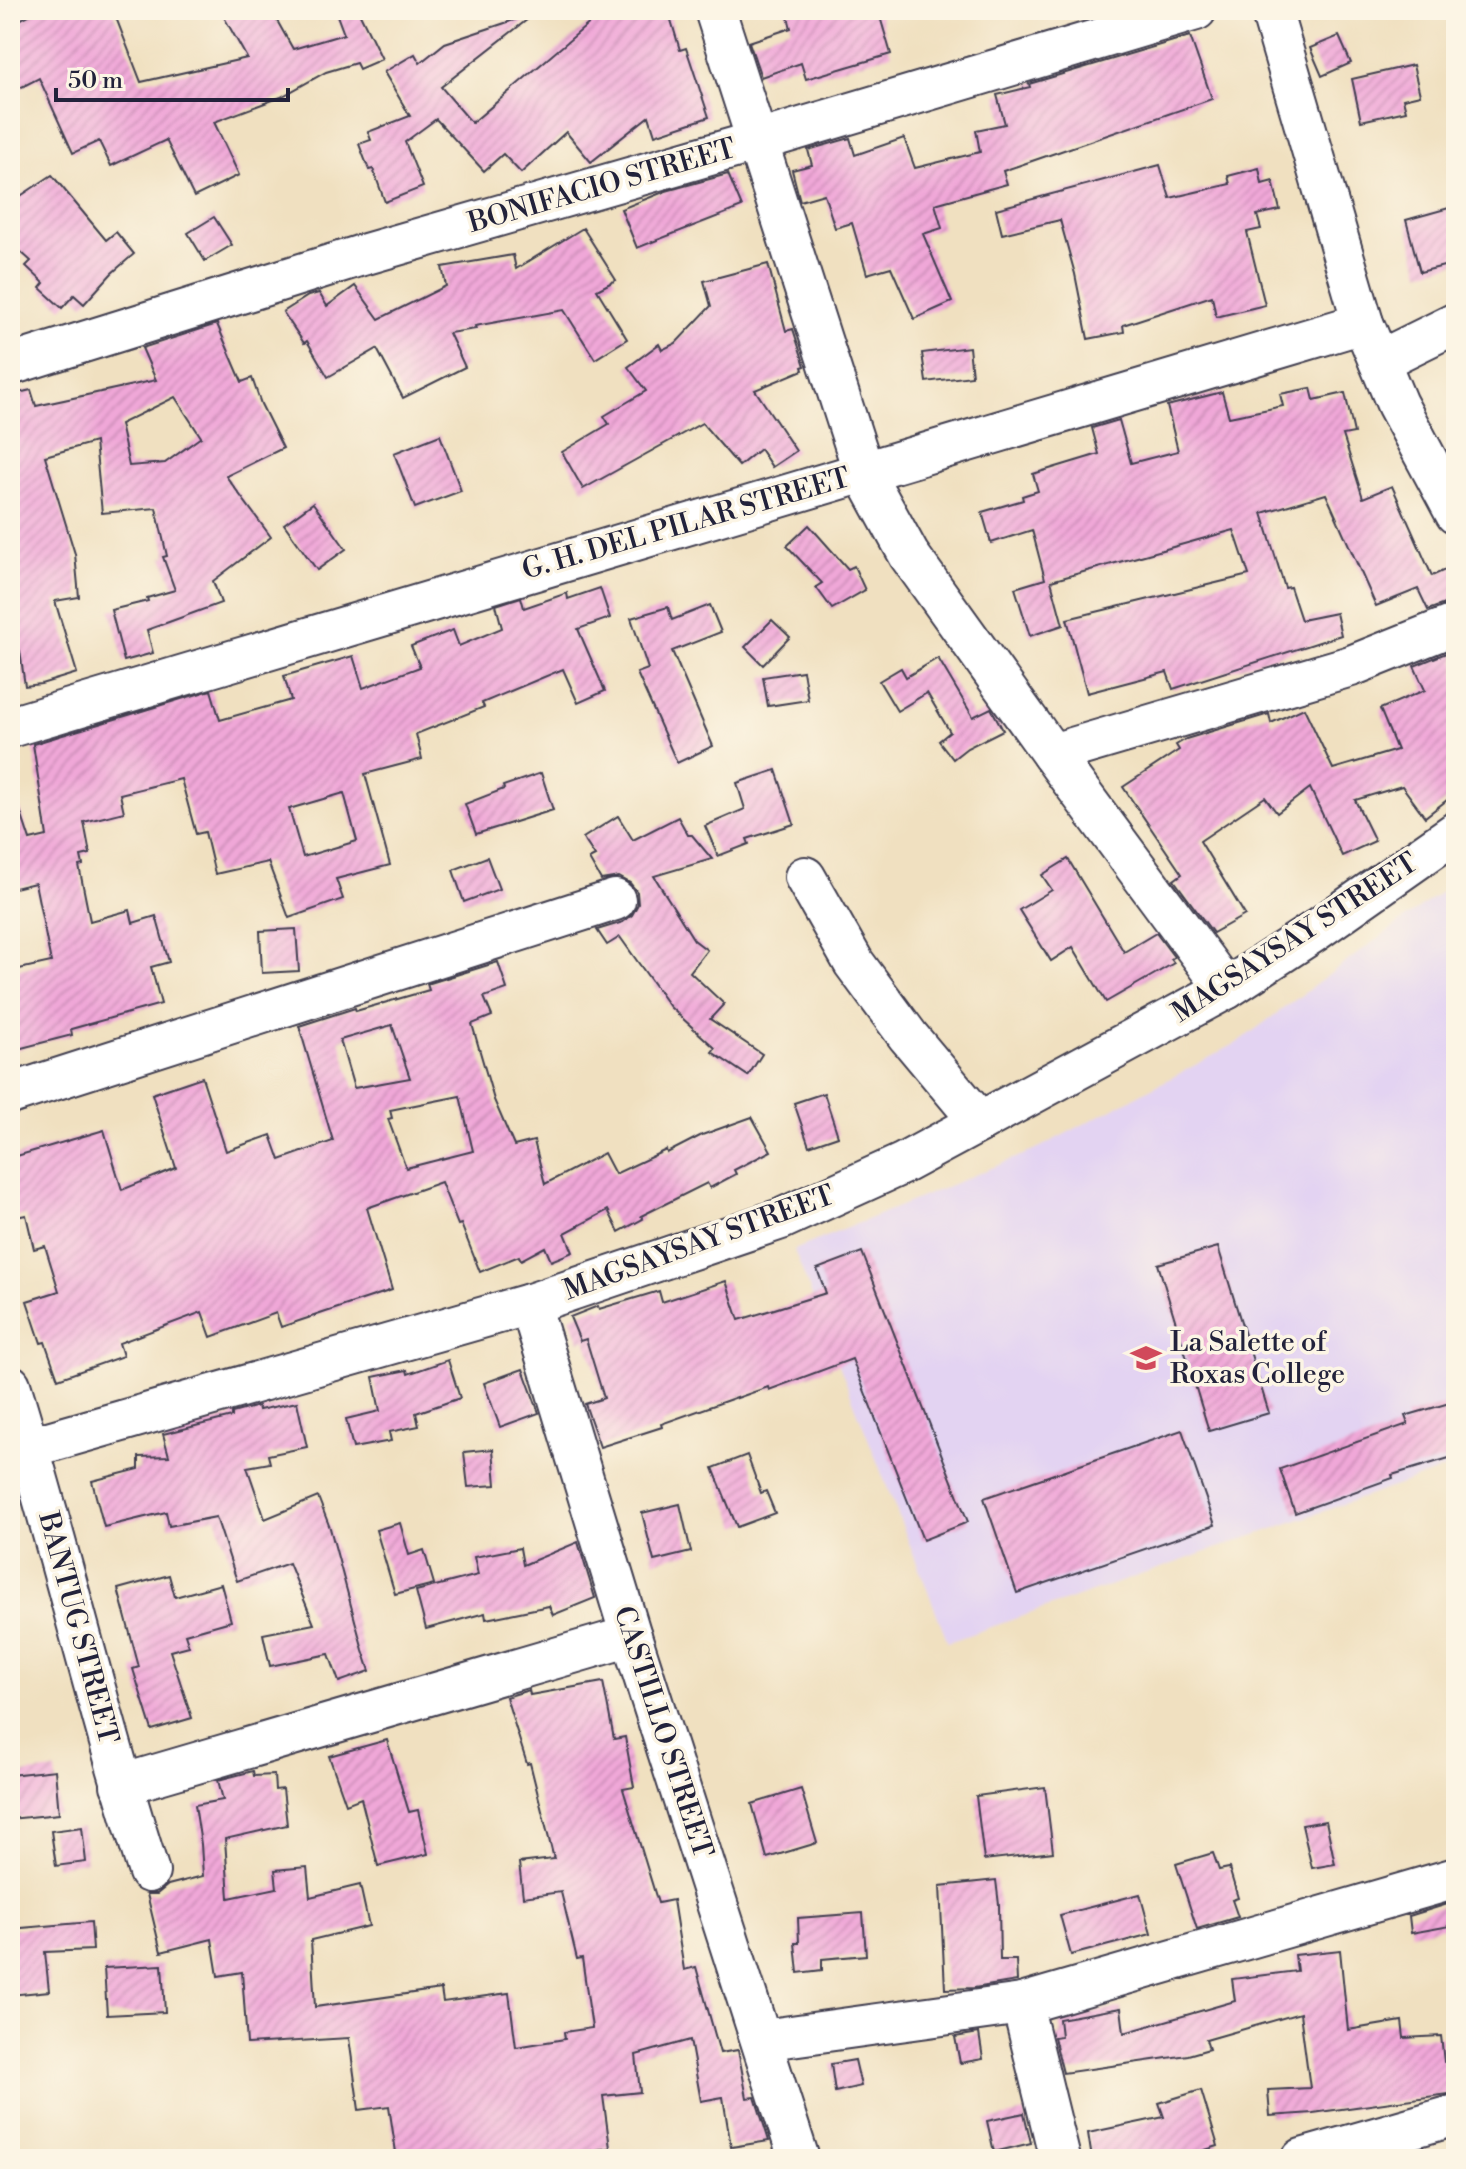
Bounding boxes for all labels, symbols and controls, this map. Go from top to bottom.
scale bar [56,52,288,102]
text: 50 m [68,66,123,96]
street label: BONIFACIO STREET [463,131,740,241]
street label: G. H. DEL PILAR STREET [518,460,854,588]
street label: MAGSAYSAY STREET [1166,846,1424,1030]
street label: MAGSAYSAY STREET [559,1178,839,1308]
place label: La Salette of Roxas College [1170,1325,1345,1392]
school or university icon: La Salette of Roxas College [1129,1341,1163,1375]
street label: BANTUG STREET [30,1507,126,1748]
street label: CASTILLO STREET [606,1602,720,1862]

